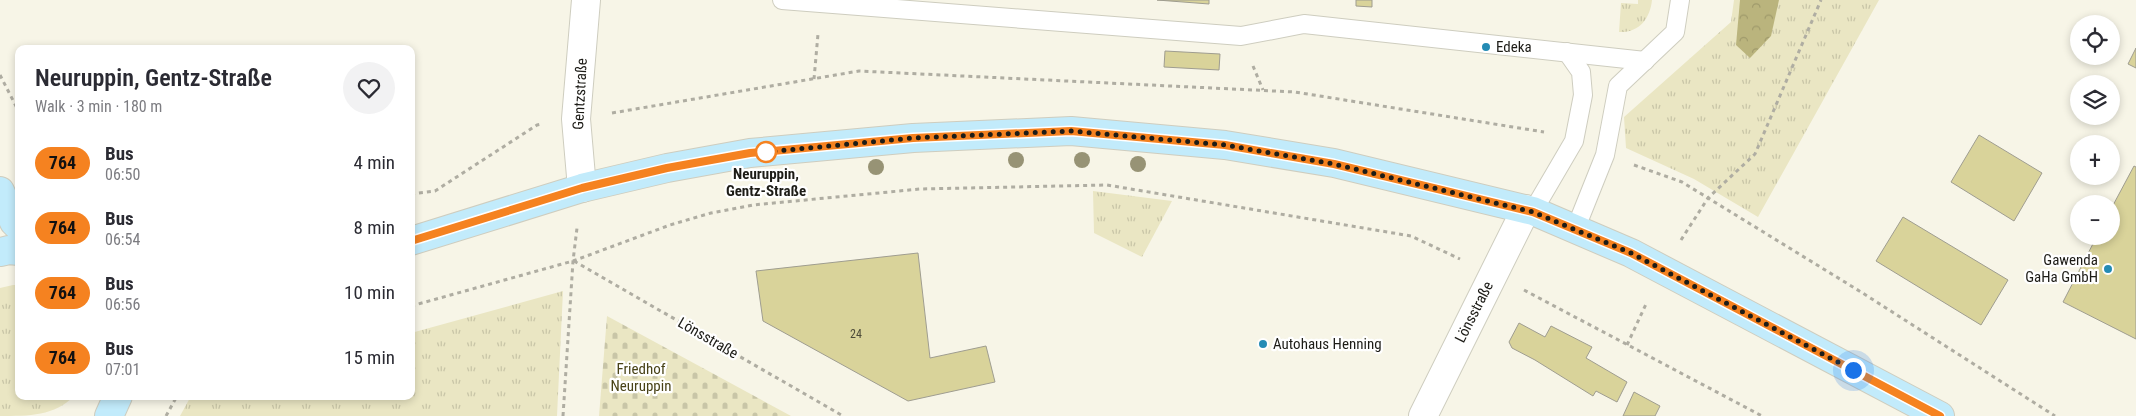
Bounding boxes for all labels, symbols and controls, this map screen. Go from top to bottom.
map controls [2070,15,2120,245]
button: locate [2070,15,2120,65]
place label: Edeka [1496,38,1532,56]
marker: Edeka [1480,41,1492,53]
street label: Gentzstraße [569,58,591,130]
button: heart [343,62,395,114]
text: Neuruppin, Gentz-Straße [35,64,272,92]
button: layers [2070,75,2120,125]
text: Walk · 3 min · 180 m [35,97,162,116]
button: + [2070,135,2120,185]
marker: Neuruppin, Gentz-Straße [755,141,777,163]
text: Bus [105,142,134,165]
text: 4 min [353,151,395,174]
text: 764 [49,152,76,173]
text: 06:50 [105,165,140,184]
place label: Neuruppin, Gentz-Straße [726,165,806,200]
button: − [2070,195,2120,245]
text: Bus [105,207,134,230]
text: 8 min [353,216,395,239]
text: 764 [49,217,76,238]
text: 06:54 [105,230,140,249]
place label: Gawenda GaHa GmbH [2025,251,2098,286]
marker: Gawenda GaHa GmbH [2102,263,2114,275]
text: Bus [105,272,134,295]
street label: Lönsstraße [1451,278,1497,346]
text: 10 min [344,281,395,304]
text: 764 [49,282,76,303]
text: 06:56 [105,295,140,314]
street label: Lönsstraße [675,314,741,362]
house number: 24 [850,327,862,341]
place label: Autohaus Henning [1273,335,1382,353]
text: Bus [105,337,134,360]
marker: Autohaus Henning [1257,338,1269,350]
text: 15 min [344,346,395,369]
text: 764 [49,347,76,368]
your location [1841,358,1866,383]
text: 07:01 [105,360,140,379]
park label: Friedhof Neuruppin [611,360,671,395]

